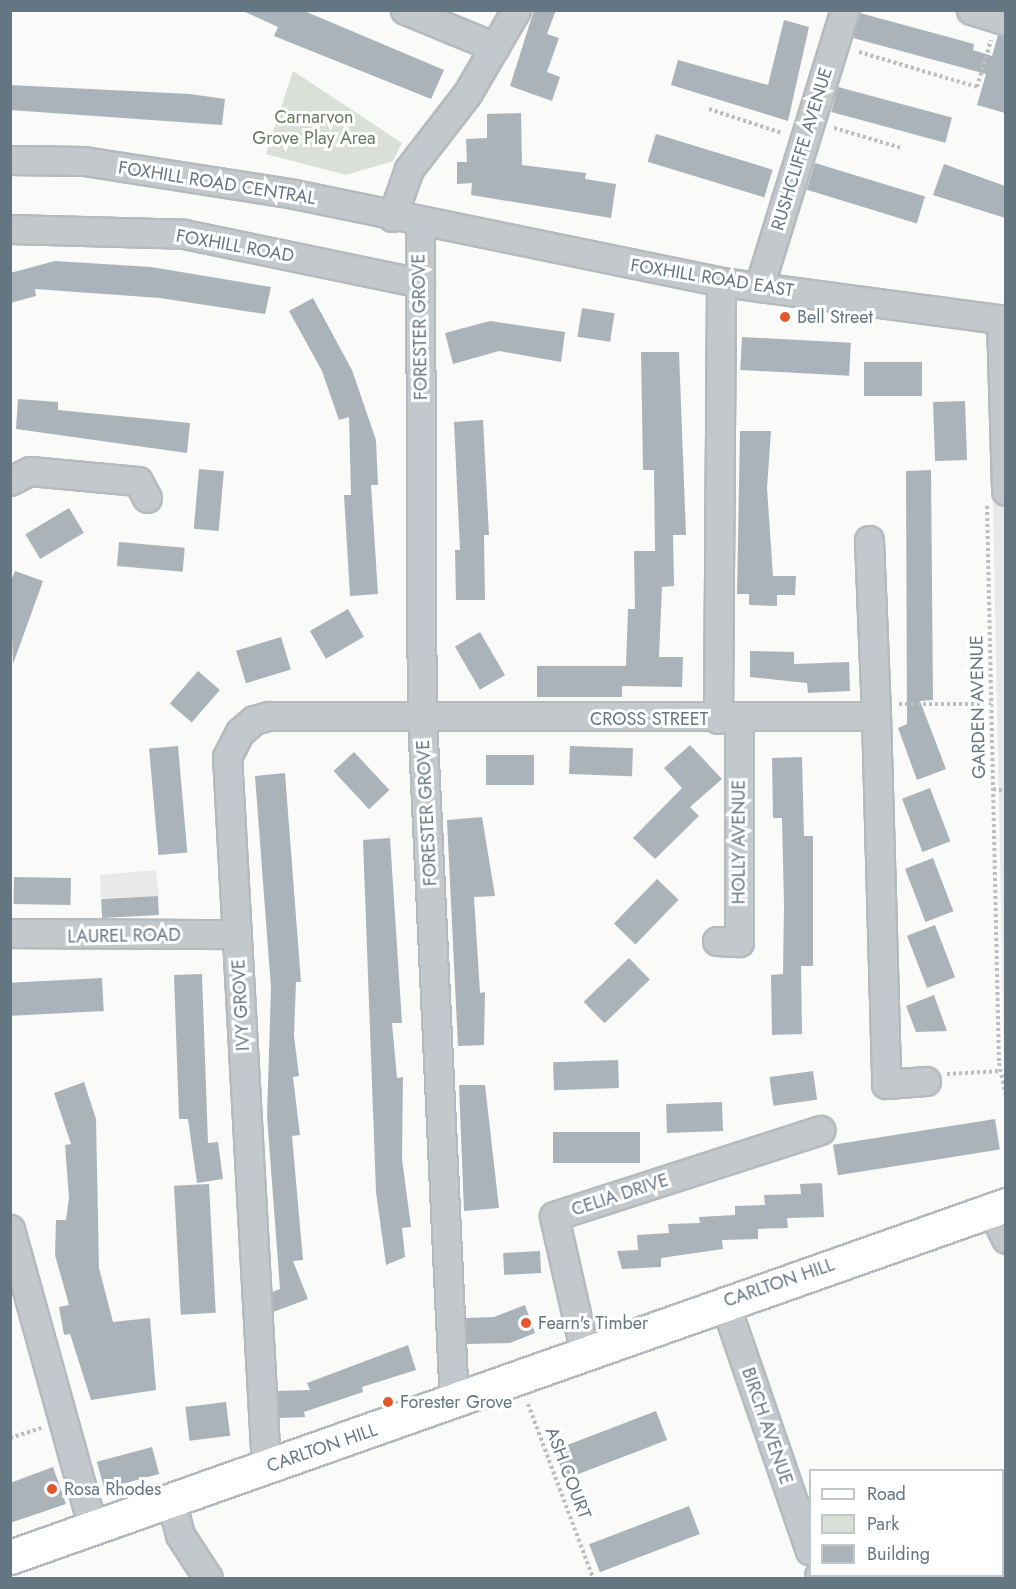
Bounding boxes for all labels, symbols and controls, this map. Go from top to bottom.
street label: RUSHCLIFFE AVENUE [767,65,837,233]
park label: Carnarvon Grove Play Area [252,107,376,150]
street label: FOXHILL ROAD CENTRAL [117,157,317,209]
street label: FOXHILL ROAD [174,225,296,267]
street label: FORESTER GROVE [408,254,432,400]
street label: FOXHILL ROAD EAST [629,254,795,302]
place label: Bell Street [797,306,873,328]
marker: Bell Street [778,310,792,324]
street label: GARDEN AVENUE [966,635,990,779]
street label: CROSS STREET [590,708,708,730]
street label: FORESTER GROVE [412,739,442,887]
street label: HOLLY AVENUE [728,780,750,904]
street label: LAUREL ROAD [67,924,181,948]
street label: IVY GROVE [228,958,254,1052]
street label: CELIA DRIVE [569,1169,671,1221]
street label: CARLTON HILL [721,1254,837,1312]
place label: Fearn's Timber [538,1312,648,1334]
marker: Fearn's Timber [519,1316,533,1330]
street label: BIRCH AVENUE [737,1365,797,1487]
place label: Forester Grove [400,1391,512,1413]
marker: Forester Grove [381,1395,395,1409]
street label: CARLTON HILL [264,1419,380,1477]
street label: ASH COURT [541,1424,595,1522]
legend [809,1469,1004,1577]
place label: Rosa Rhodes [64,1478,161,1500]
text: Road [867,1481,906,1507]
marker: Rosa Rhodes [45,1482,59,1496]
text: Park [867,1511,899,1537]
text: Building [867,1541,930,1567]

